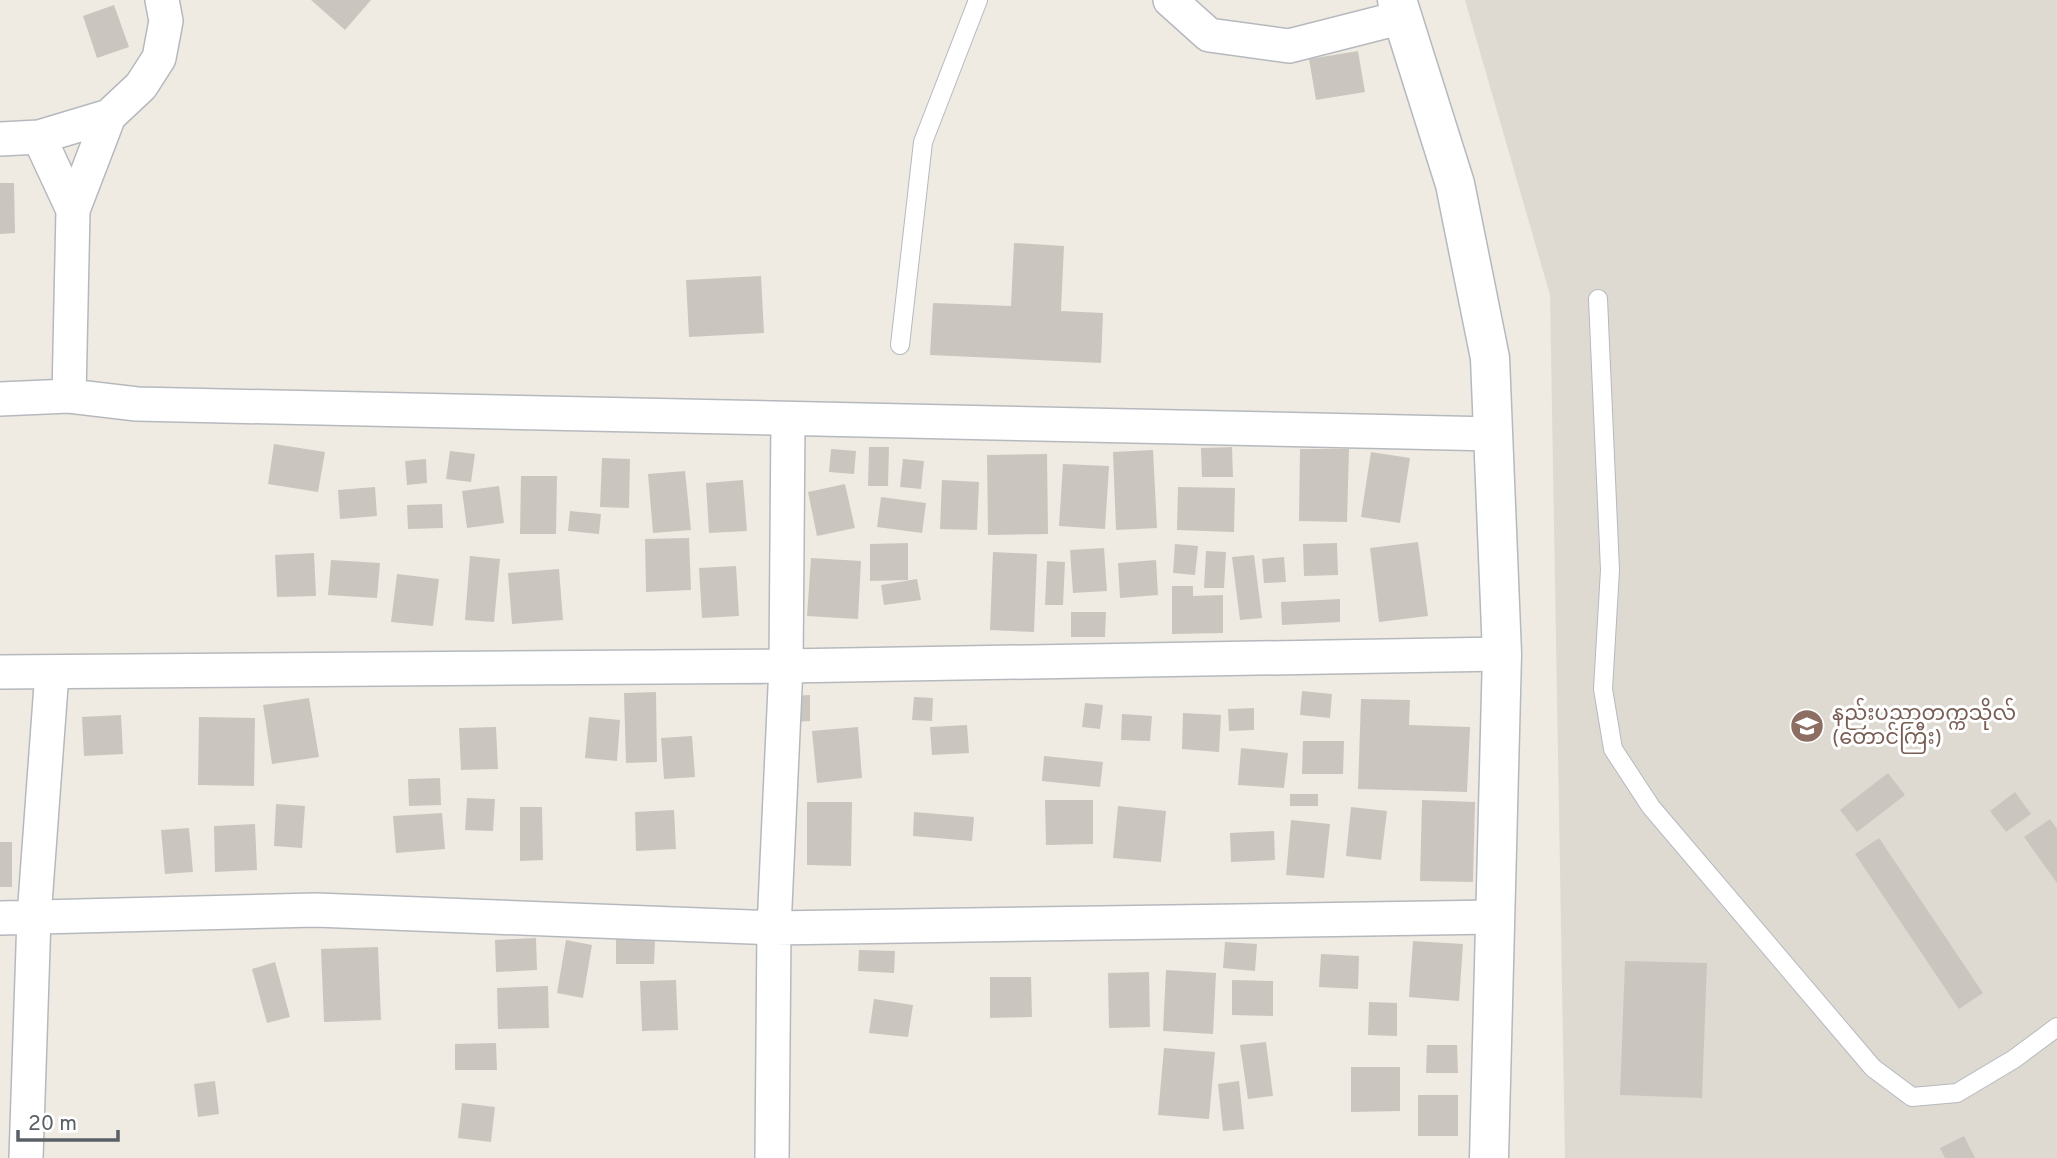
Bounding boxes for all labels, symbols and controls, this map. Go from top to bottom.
place label: နည်းပညာတက္ကသိုလ် (တောင်ကြီး) [1832,697,2016,754]
school or university icon: နည်းပညာတက္ကသိုလ် (တောင်ကြီး) [1788,707,1826,745]
scale bar [18,1098,117,1142]
text: 20 m [28,1111,77,1138]

